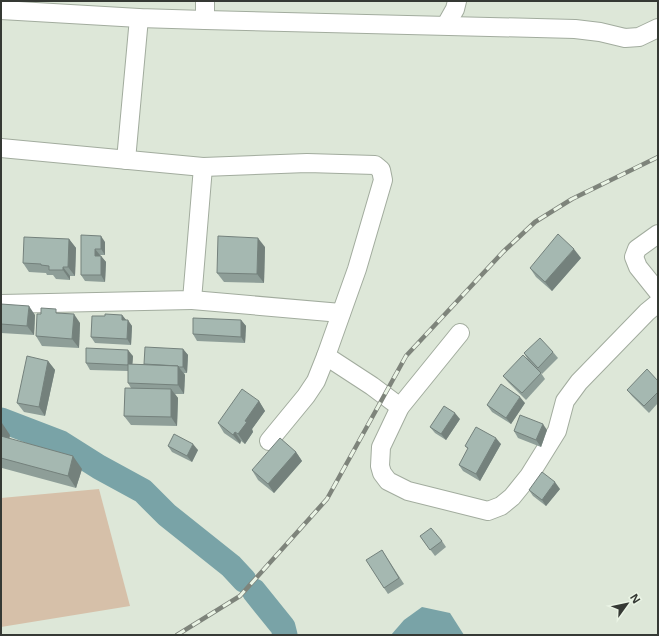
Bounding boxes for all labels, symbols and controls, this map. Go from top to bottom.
north arrow [607,584,647,624]
text: N [627,590,645,606]

